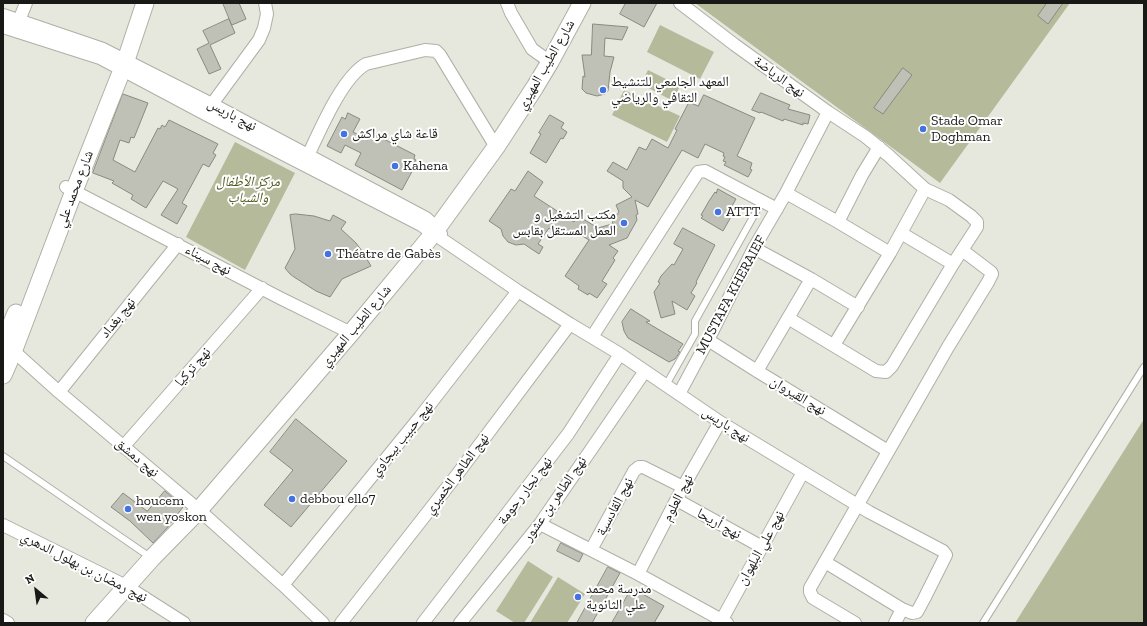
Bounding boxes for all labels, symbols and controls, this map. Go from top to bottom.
street label: شارع الطيب المهيري [513,17,579,113]
street label: نهج الرياضة [750,53,808,101]
place label: المعهد الجامعي للتنشيط الثقافي والرياضي [611,74,729,106]
marker: المعهد الجامعي للتنشيط الثقافي والرياضي [598,85,608,95]
street label: نهج باريس [204,95,260,135]
place label: Stade Omar Doghman [931,113,1003,146]
marker: Stade Omar Doghman [918,124,928,134]
place label: قاعة شاي مراكش [352,126,438,142]
marker: قاعة شاي مراكش [339,129,349,139]
street label: شارع محمد علي [53,148,97,230]
place label: Kahena [403,158,448,174]
marker: Kahena [390,161,400,171]
park label: مركز الأطفال والشباب [216,174,280,206]
place label: ATTT [726,204,760,220]
place label: مكتب التشغيل و العمل المستقل بقابس [512,207,616,240]
marker: ATTT [713,207,723,217]
marker: مكتب التشغيل و العمل المستقل بقابس [619,218,629,228]
street label: MUSTAFA KHERAIEF [693,233,769,357]
street label: نهج سيناء [182,241,234,279]
place label: Théatre de Gabès [336,246,441,262]
marker: Théatre de Gabès [323,249,333,259]
street label: شارع الطيب المهيري [317,282,395,370]
street label: نهج بغداد [97,294,139,342]
street label: نهج تركيا [171,344,215,390]
street label: نهج القيروان [767,373,829,419]
street label: نهج حبيب بيجاوي [367,398,437,480]
street label: نهج باريس [699,403,753,447]
street label: نهج الطاهر الخميري [421,430,493,518]
street label: نهج دمشق [112,435,162,481]
street label: نهج الطاهر بن عشور [519,453,591,545]
street label: نهج نجار رحومة [494,454,556,528]
street label: نهج العلوم [659,472,697,524]
street label: نهج القادسية [593,475,637,539]
place label: debbou ello7 [300,491,375,507]
place label: houcem wen yoskon [136,493,207,526]
marker: debbou ello7 [287,494,297,504]
marker: houcem wen yoskon [123,504,133,514]
street label: نهج أريحا [694,505,744,543]
street label: نهج علي البلهوان [734,508,788,588]
street label: نهج رمضان بن بهلول الدهري [18,528,150,606]
north arrow [16,570,56,610]
text: N [23,571,37,587]
place label: مدرسة محمد علي الثانوية [586,581,651,614]
marker: مدرسة محمد علي الثانوية [573,592,583,602]

